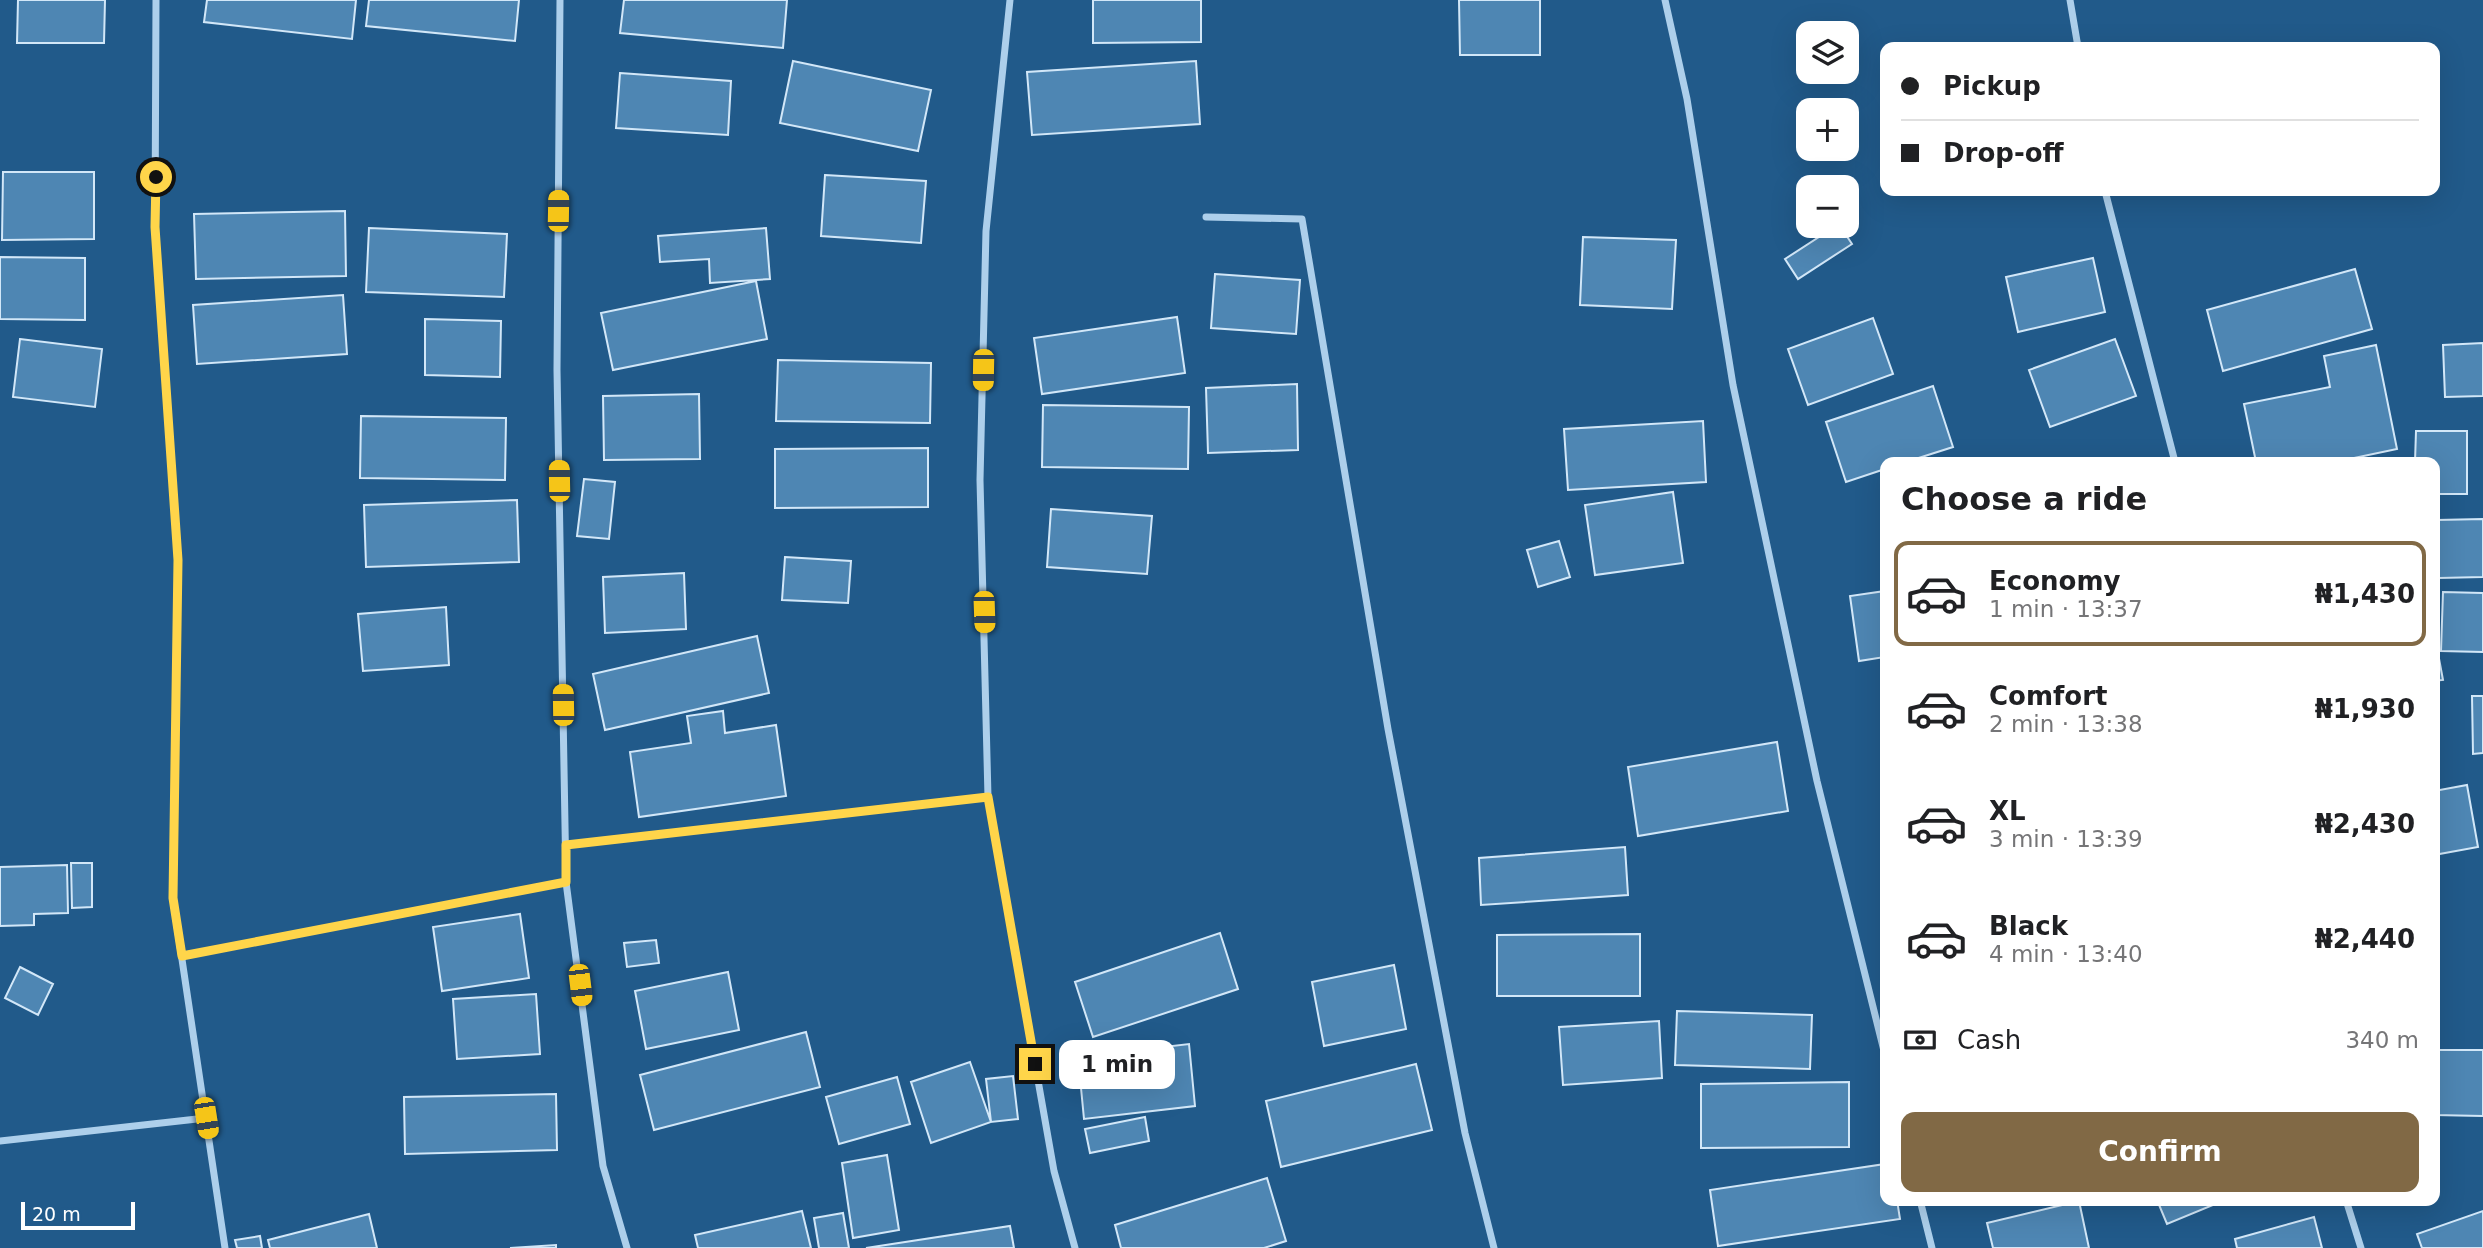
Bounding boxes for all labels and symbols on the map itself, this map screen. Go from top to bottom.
route start [140,161,172,193]
car [548,190,569,232]
car [973,349,994,391]
car [549,460,570,502]
car [973,591,996,633]
car [553,684,574,726]
car [568,963,593,1007]
callout: 1 min [1060,1040,1175,1088]
route end [1019,1048,1051,1080]
car [193,1096,220,1140]
scale bar [21,1199,135,1231]

